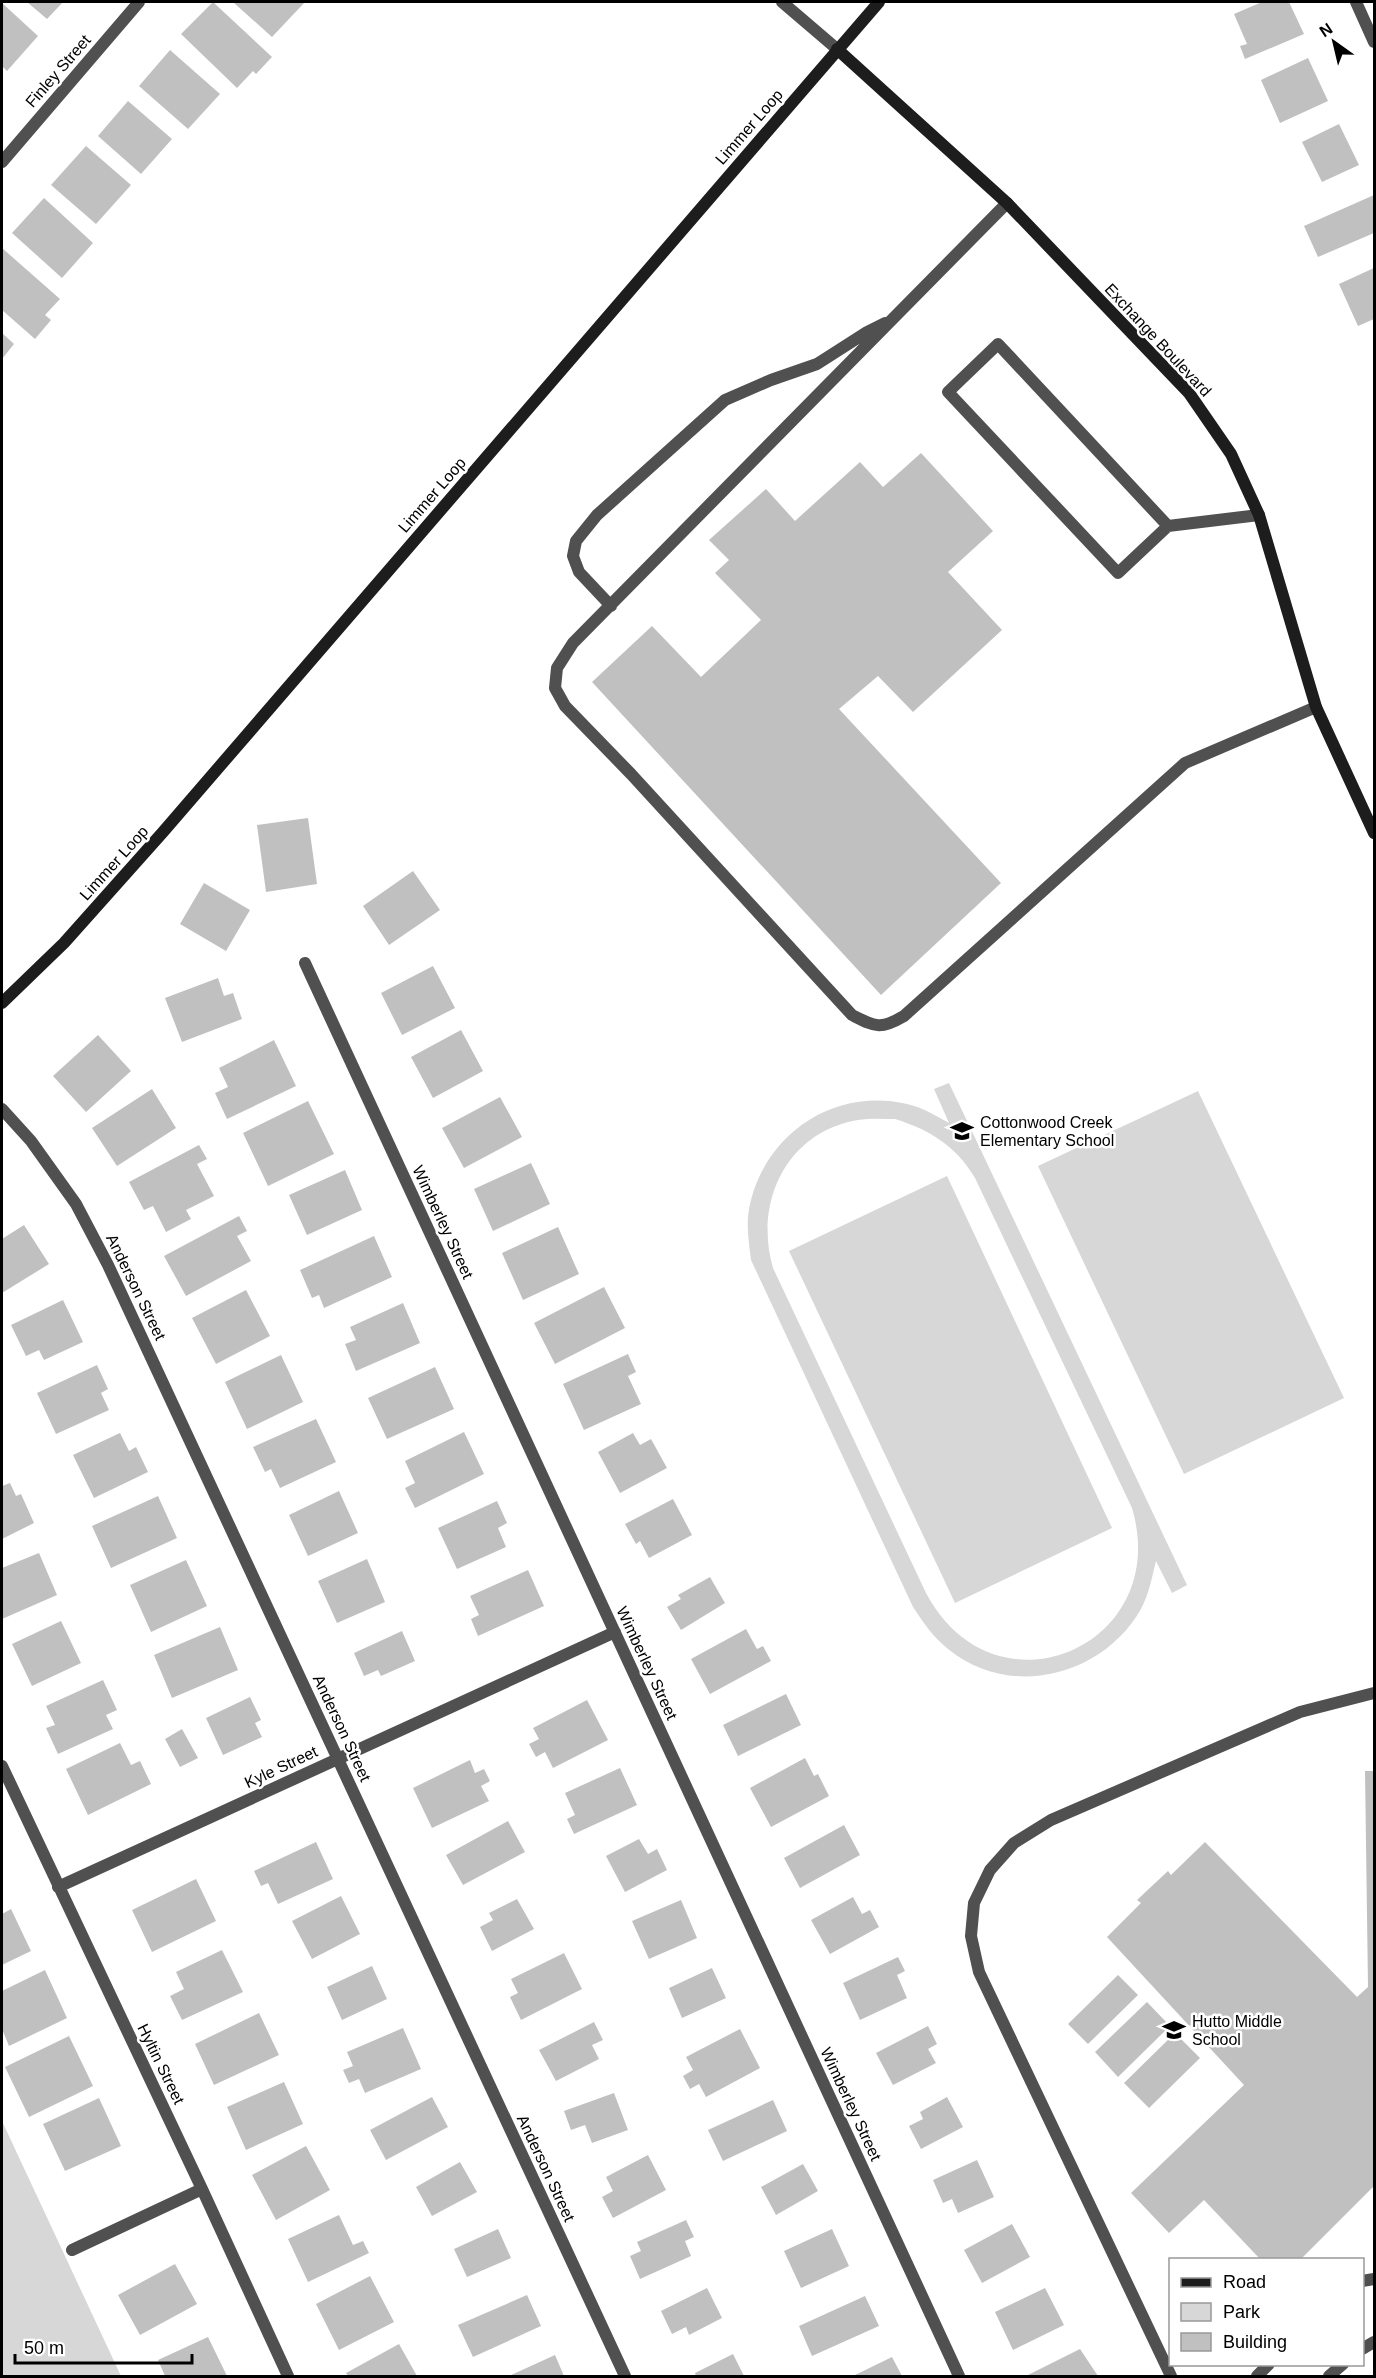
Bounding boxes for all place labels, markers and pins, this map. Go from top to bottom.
place label: Cottonwood Creek Elementary School [980,1114,1114,1149]
school or university icon: Cottonwood Creek Elementary School [949,1118,975,1144]
place label: Hutto Middle School [1192,2013,1282,2048]
school or university icon: Hutto Middle School [1161,2017,1187,2043]

